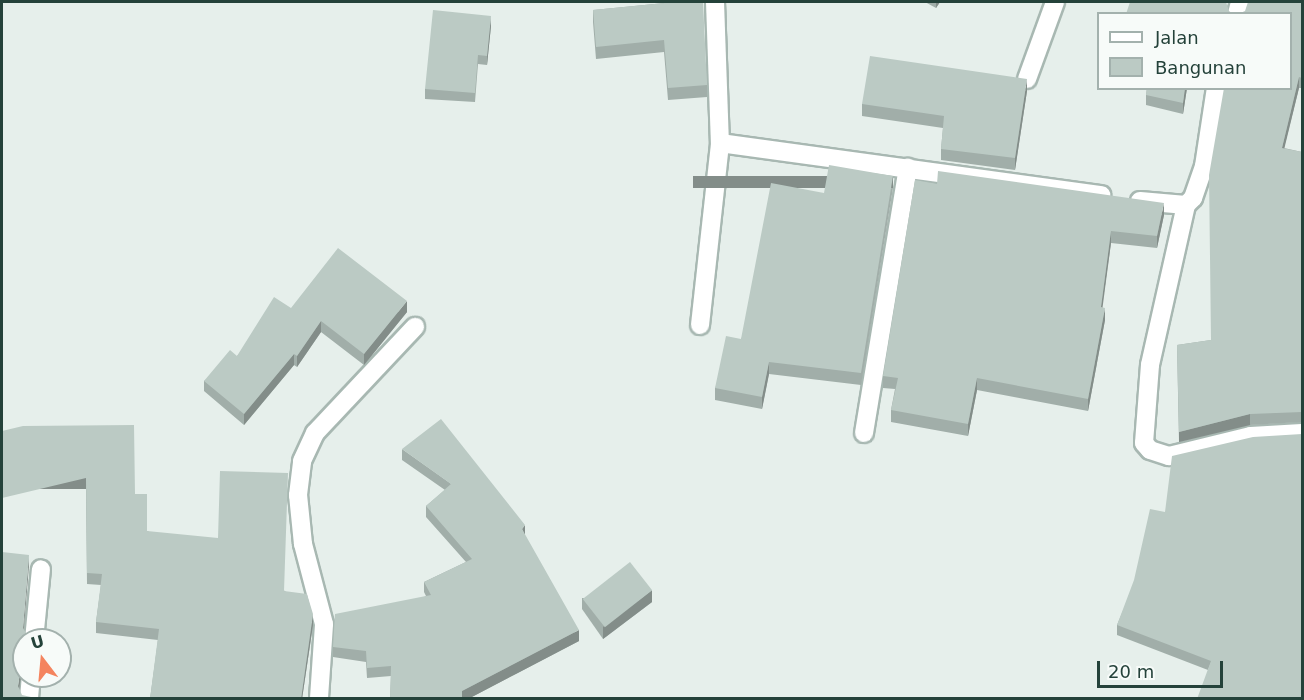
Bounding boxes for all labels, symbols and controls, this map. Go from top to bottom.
legend [1097,12,1292,90]
text: Jalan [1155,27,1199,48]
text: Bangunan [1155,57,1246,78]
north arrow [12,628,72,688]
text: U [29,631,46,653]
scale bar [1100,649,1226,687]
text: 20 m [1108,661,1154,682]

